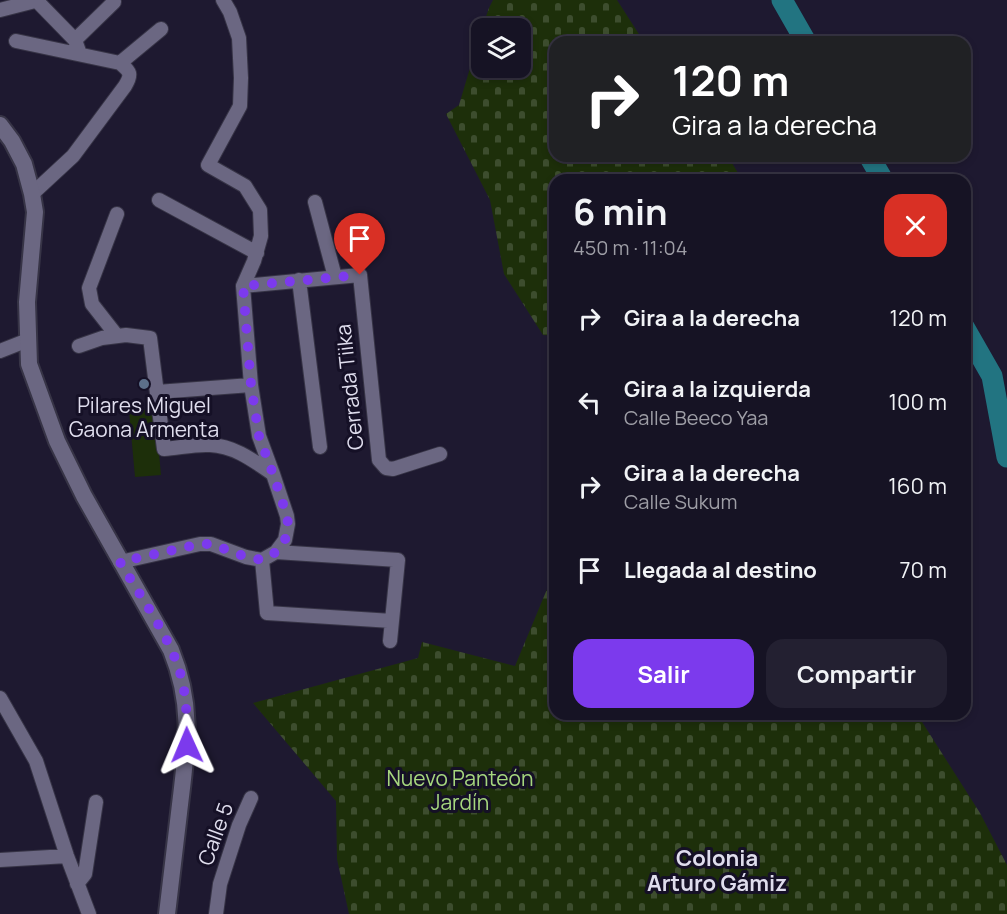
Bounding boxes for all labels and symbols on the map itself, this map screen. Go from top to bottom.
pin [334,213,385,275]
street label: Cerrada Tiika [328,323,370,451]
marker: Pilares Miguel Gaona Armenta [137,377,151,391]
place label: Pilares Miguel Gaona Armenta [69,391,219,443]
position arrow [155,713,219,777]
park label: Nuevo Panteón Jardín [386,764,534,816]
street label: Calle 5 [191,798,239,869]
district label: Colonia Arturo Gámiz [647,843,787,898]

